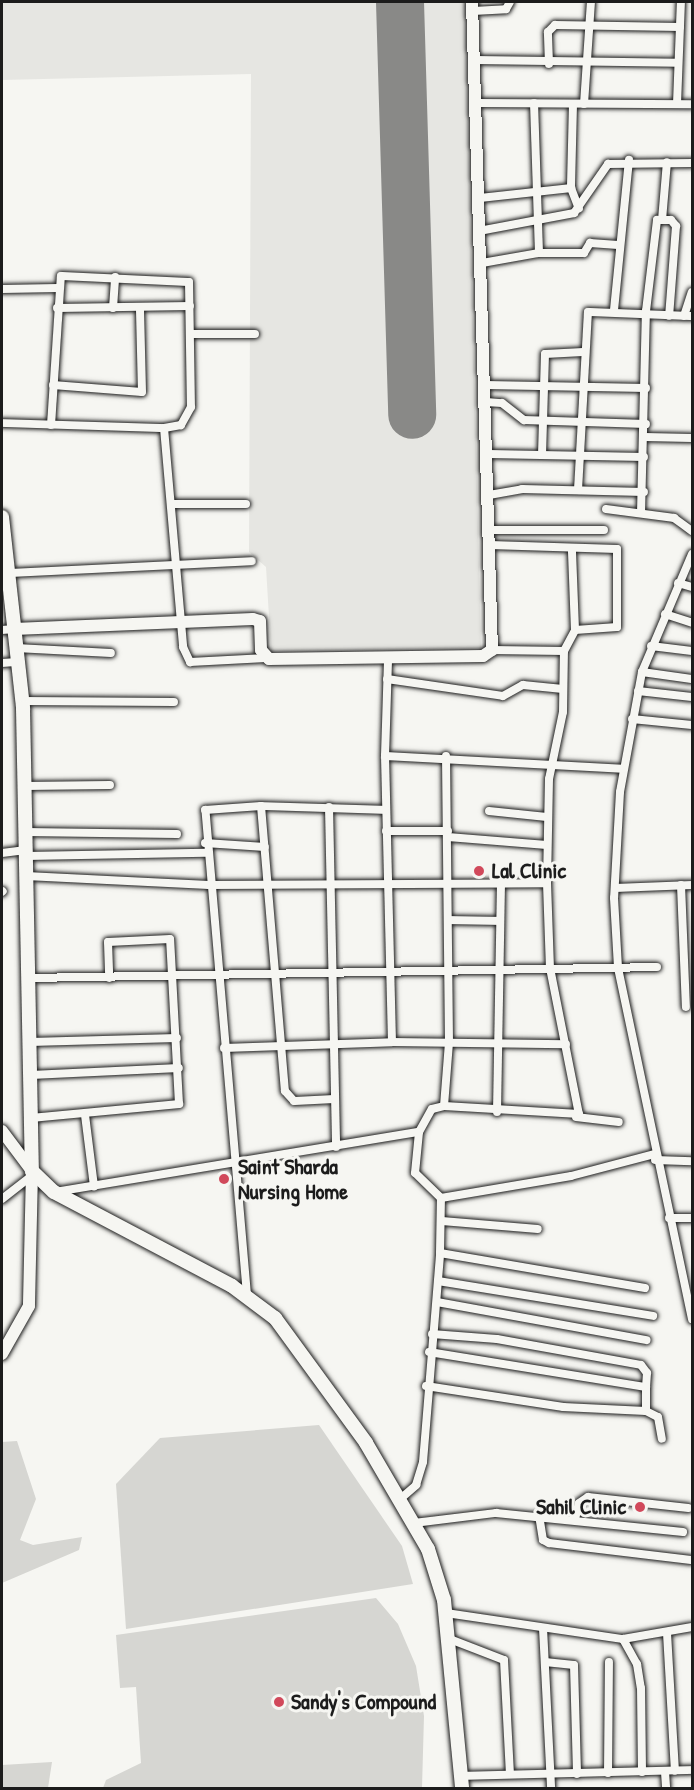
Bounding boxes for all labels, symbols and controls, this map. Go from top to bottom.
place label: Lal Clinic [492,858,566,884]
marker: Lal Clinic [470,862,488,880]
place label: Saint Sharda Nursing Home [238,1153,348,1204]
marker: Saint Sharda Nursing Home [215,1170,233,1188]
place label: Sahil Clinic [536,1494,626,1520]
marker: Sahil Clinic [631,1498,649,1516]
place label: Sandy's Compound [291,1689,436,1715]
marker: Sandy's Compound [272,1695,286,1709]

